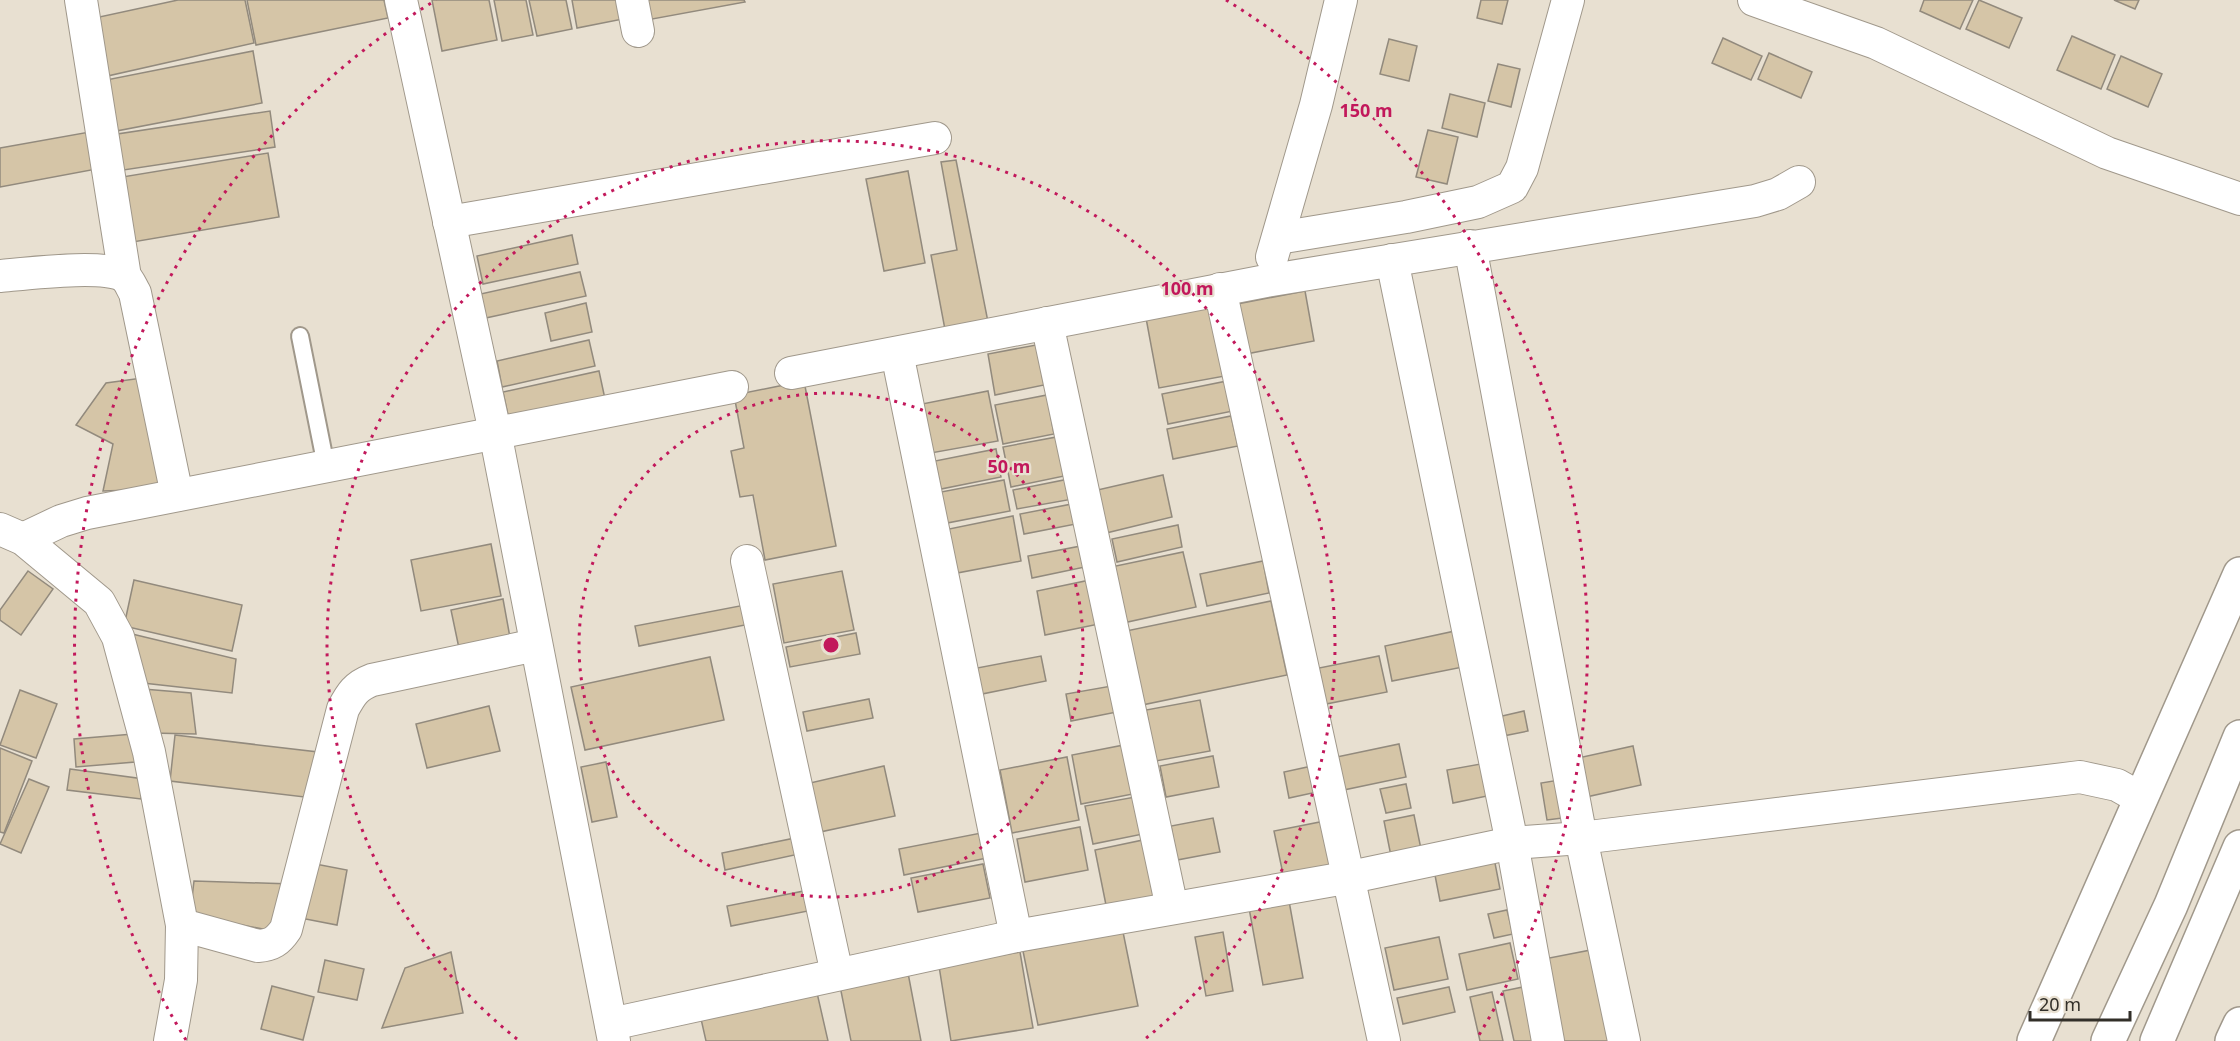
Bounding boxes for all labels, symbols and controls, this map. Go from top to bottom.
text: 150 m [1339,98,1393,122]
text: 100 m [1160,276,1214,300]
text: 50 m [988,454,1030,478]
centre of rings [821,635,841,655]
scale bar [2030,984,2130,1022]
text: 20 m [2039,992,2081,1016]

